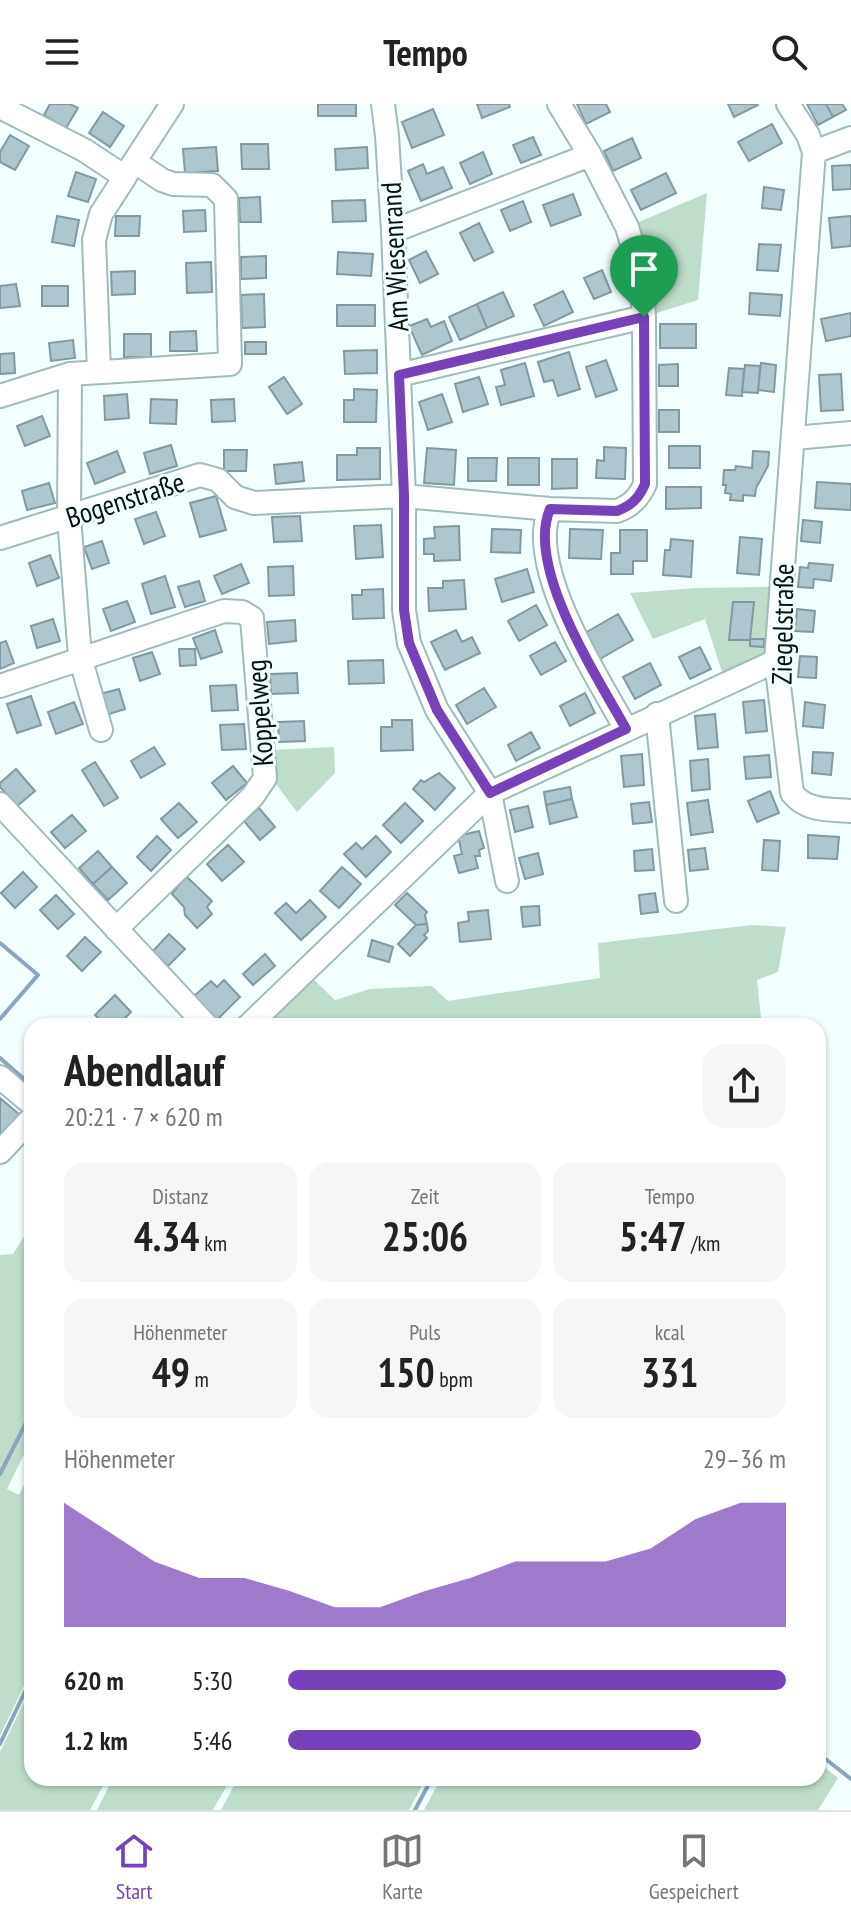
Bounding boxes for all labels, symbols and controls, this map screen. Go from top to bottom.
text: Tempo [383,29,468,76]
icon: menu [40,30,84,74]
icon: search [767,30,811,74]
street label: Am Wiesenrand [372,181,416,333]
pin [610,235,678,317]
icon: arrive [622,247,666,291]
street label: Bogenstraße [61,462,189,536]
street label: Ziegelstraße [762,563,802,685]
street label: Koppelweg [237,658,281,768]
text: Abendlauf [64,1041,224,1098]
button: share [702,1044,786,1128]
text: 20:21 · 7 × 620 m [64,1100,223,1133]
text: Distanz [152,1182,208,1210]
text: Zeit [411,1182,439,1210]
text: Tempo [645,1182,695,1210]
text: 4.34 [134,1210,199,1262]
text: 25:06 [382,1210,468,1262]
text: 5:47 [619,1210,686,1262]
text: km [199,1229,227,1257]
text: /km [686,1229,720,1257]
text: Höhenmeter [133,1318,227,1346]
text: Puls [409,1318,441,1346]
text: kcal [655,1318,685,1346]
text: 49 [152,1346,190,1398]
text: 150 [377,1346,435,1398]
text: 331 [641,1346,698,1398]
text: m [190,1365,209,1393]
text: bpm [435,1365,473,1393]
text: Höhenmeter [64,1442,175,1475]
text: 29–36 m [703,1442,786,1475]
text: 620 m [64,1664,124,1697]
text: 5:30 [192,1664,232,1697]
text: 1.2 km [64,1724,128,1757]
text: 5:46 [192,1724,232,1757]
tab: Start [112,1829,156,1905]
tab: Karte [380,1829,424,1905]
tab: Gespeichert [649,1829,739,1905]

